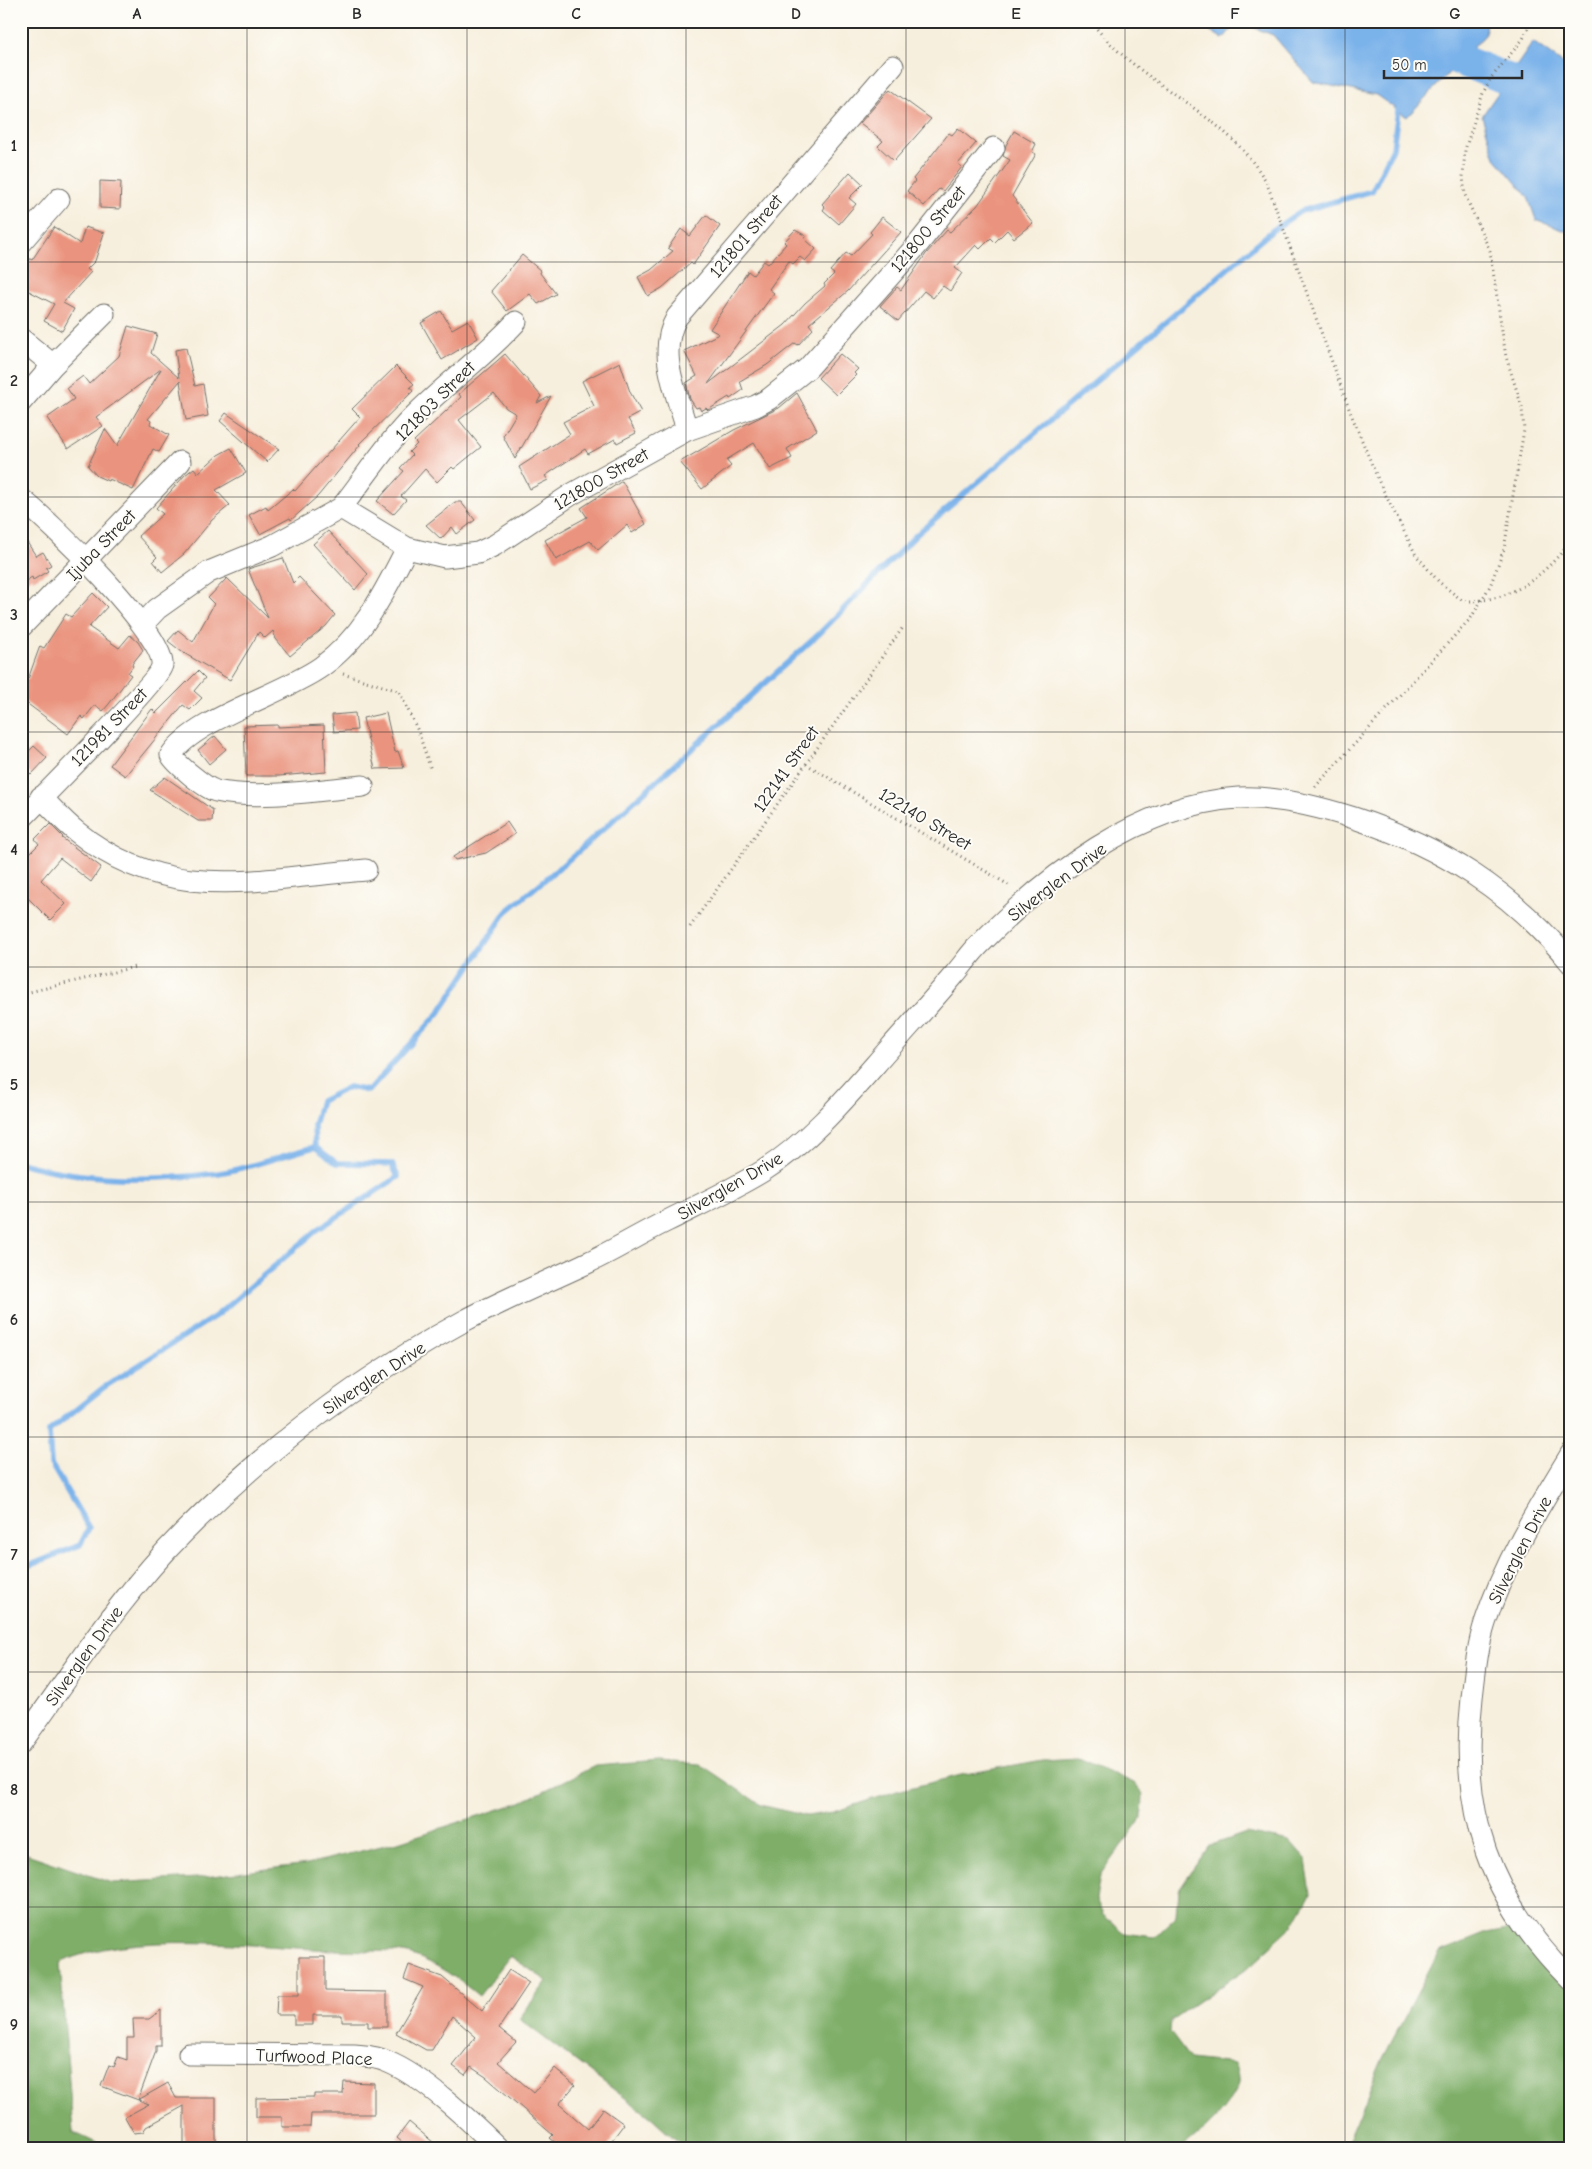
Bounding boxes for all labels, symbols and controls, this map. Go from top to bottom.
text: A [133,5,142,23]
text: B [352,5,362,23]
text: C [571,5,581,23]
text: D [791,5,801,23]
text: E [1011,5,1021,23]
text: F [1230,5,1240,23]
text: G [1449,5,1461,23]
scale bar [1384,48,1522,80]
text: 50 m [1392,56,1427,74]
text: 1 [11,137,17,155]
street label: 121800 Street [886,181,971,277]
street label: 121801 Street [706,190,788,282]
street label: 121803 Street [391,357,480,446]
text: 2 [10,372,18,390]
street label: 121800 Street [550,443,653,515]
street label: Ijuba Street [62,505,141,585]
text: 3 [10,606,18,624]
street label: 121981 Street [67,683,152,771]
street label: 122141 Street [749,722,824,816]
street label: 122140 Street [875,784,975,856]
street label: Silverglen Drive [1004,839,1111,926]
text: 4 [10,841,18,859]
text: 5 [10,1076,18,1094]
street label: Silverglen Drive [674,1148,787,1225]
text: 6 [10,1311,18,1329]
street label: Silverglen Drive [319,1337,429,1419]
street label: Silverglen Drive [1484,1493,1557,1608]
text: 7 [10,1546,18,1564]
street label: Silverglen Drive [41,1602,128,1710]
text: 8 [10,1781,18,1799]
text: 9 [10,2016,18,2034]
street label: Turfwood Place [255,2045,373,2070]

